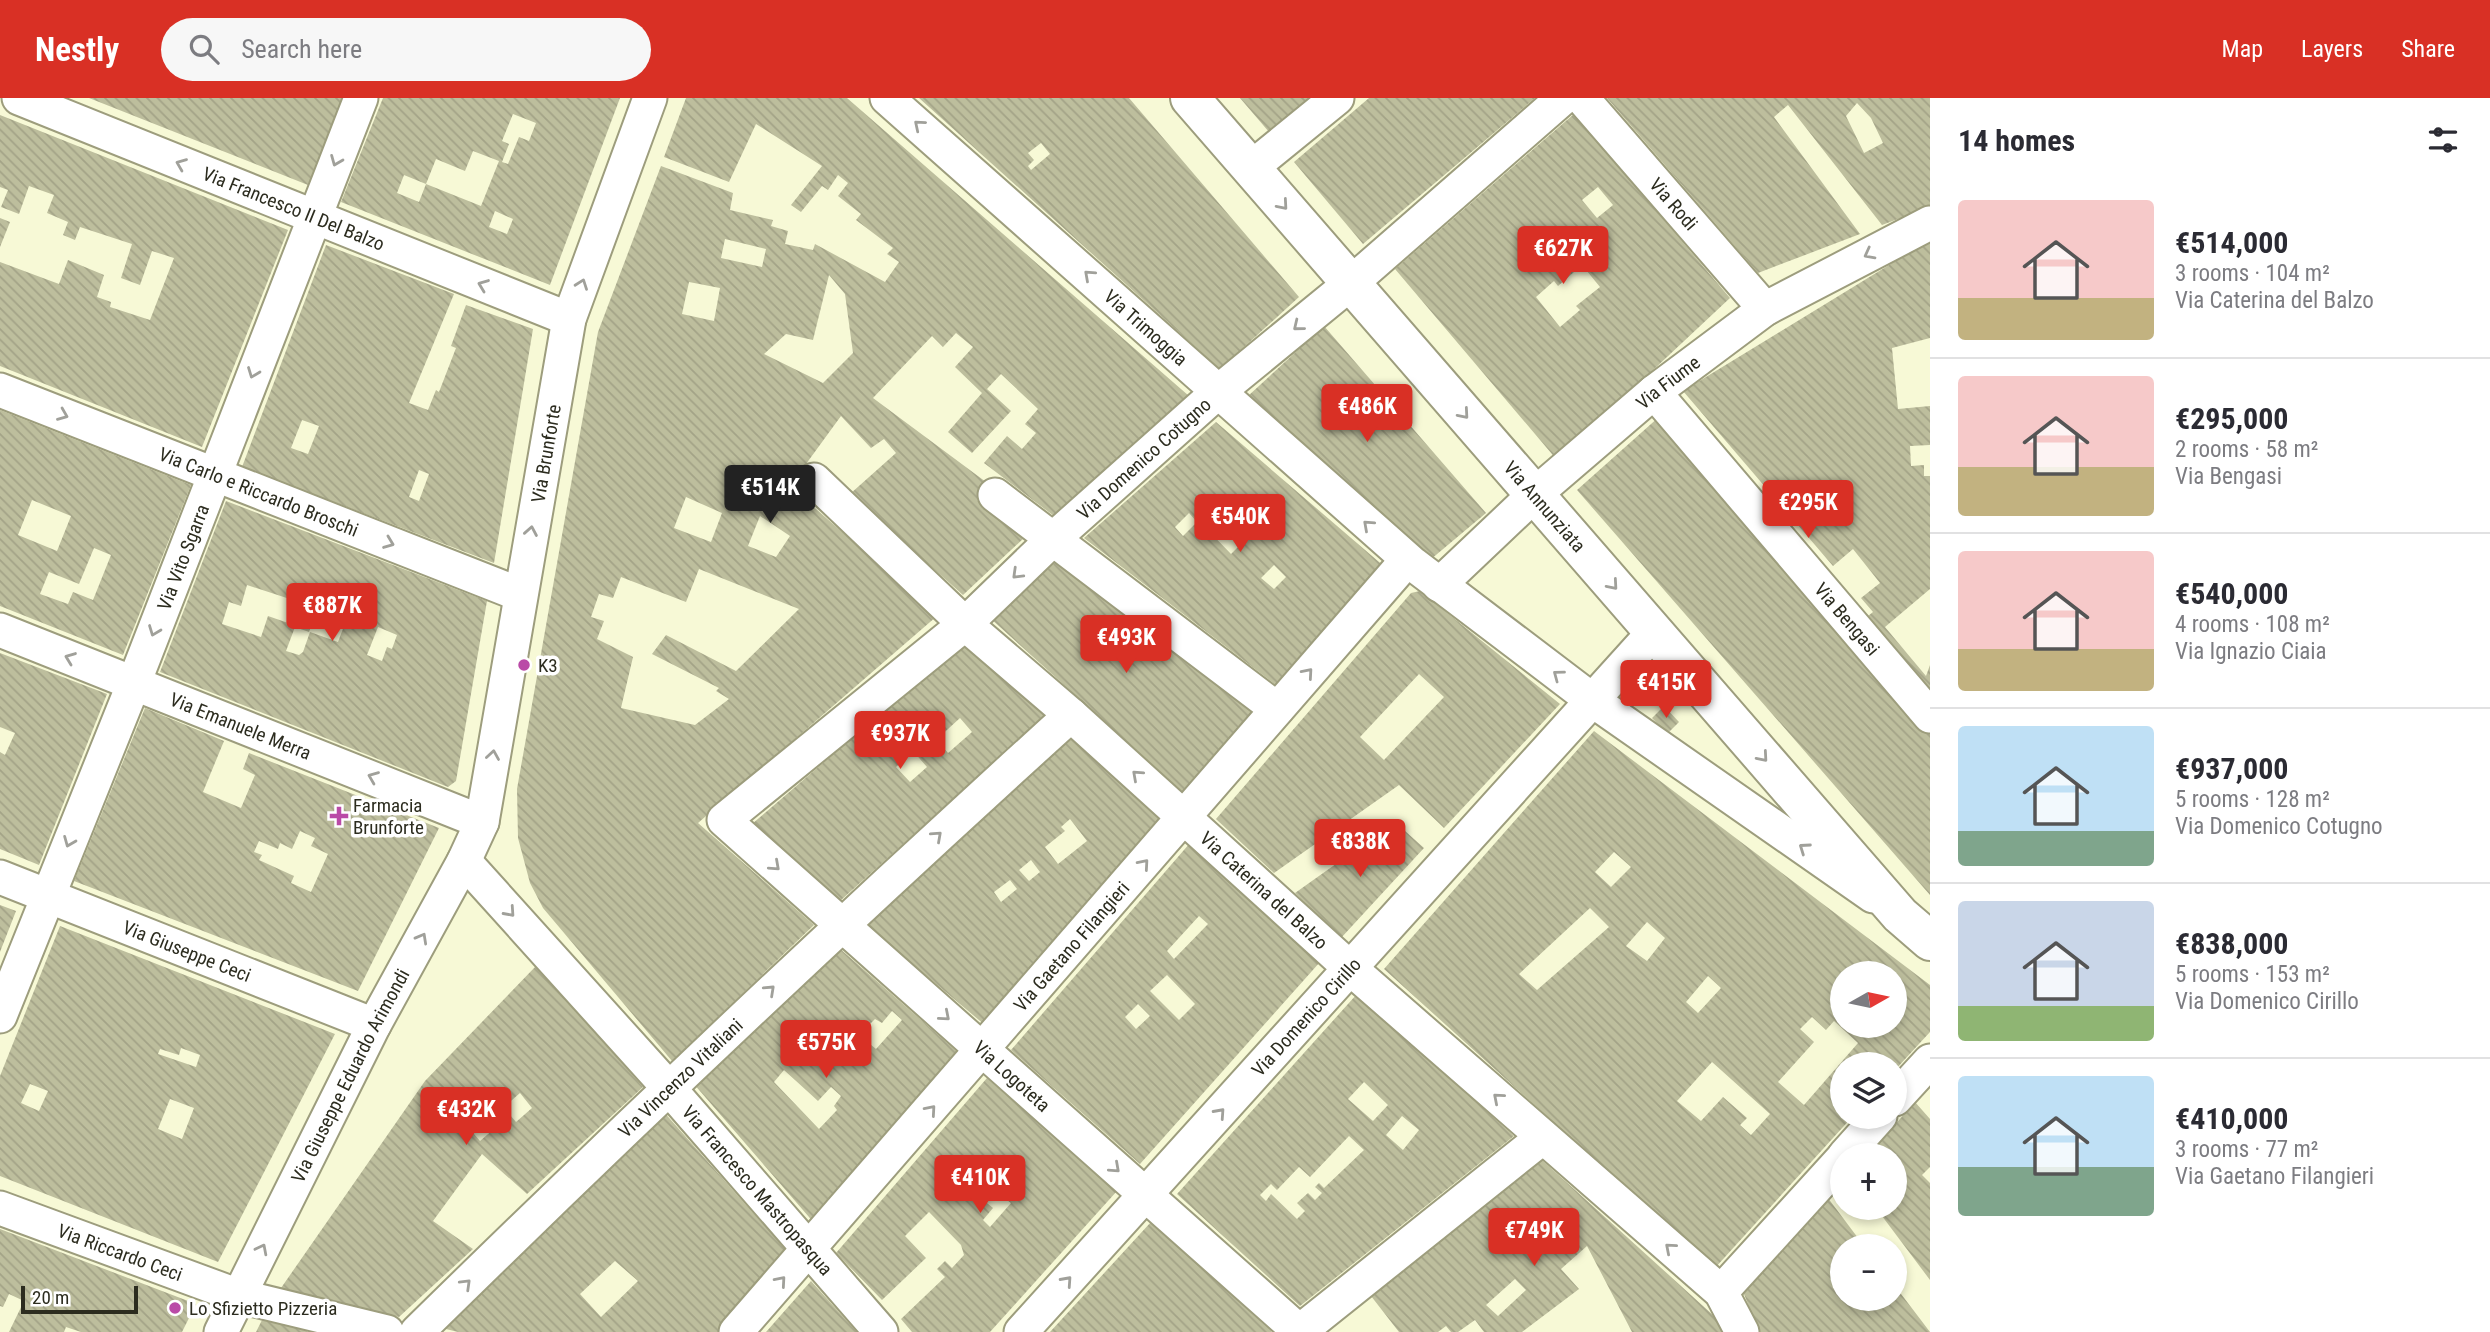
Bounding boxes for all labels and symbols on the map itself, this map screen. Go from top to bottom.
one-way arrow [914,121,927,133]
one-way arrow [330,155,344,167]
one-way arrow [175,159,187,173]
street label: Via Francesco II Del Balzo [199,162,388,256]
street label: Via Rodi [1644,173,1702,235]
one-way arrow [1275,197,1287,210]
pin: €627K [1514,226,1612,286]
one-way arrow [1864,245,1876,259]
one-way arrow [1084,271,1097,283]
one-way arrow [574,279,588,291]
one-way arrow [477,280,489,294]
street label: Via Trimoggia [1099,285,1192,371]
one-way arrow [1293,318,1306,330]
street label: Via Fiume [1631,351,1705,414]
one-way arrow [247,367,261,379]
pin: €486K [1318,384,1416,444]
street label: Via Domenico Cotugno [1072,393,1216,524]
street label: Via Brunforte [526,403,566,505]
one-way arrow [1456,405,1468,418]
one-way arrow [56,407,69,421]
street label: Via Carlo e Riccardo Broschi [155,443,362,542]
street label: Via Annunziata [1499,457,1590,557]
pin: €514K [721,466,819,525]
pin: €295K [1759,480,1857,540]
pin: €540K [1191,494,1289,554]
street label: Via Vito Sgarra [152,501,214,613]
one-way arrow [1364,521,1377,533]
one-way arrow [523,525,538,536]
one-way arrow [382,535,394,549]
one-way arrow [1012,565,1025,578]
one-way arrow [1605,577,1617,590]
street label: Via Bengasi [1809,578,1884,660]
pin: €887K [283,584,381,643]
pin: €493K [1077,616,1175,675]
one-way arrow [148,625,162,637]
one-way arrow [65,652,77,666]
place label: K3 [538,654,558,677]
marker: K3 [516,657,532,673]
pin: €415K [1617,660,1715,720]
one-way arrow [1300,668,1313,681]
one-way arrow [1553,670,1566,683]
street label: Via Emanuele Merra [167,688,314,765]
pin: €937K [851,712,949,771]
one-way arrow [485,749,500,761]
one-way arrow [1754,749,1767,762]
one-way arrow [1132,770,1145,783]
one-way arrow [368,772,380,786]
place label: Farmacia Brunforte [353,794,424,839]
marker: Farmacia Brunforte [331,808,347,824]
pin: €838K [1311,820,1409,879]
street label: Via Caterina del Balzo [1195,827,1332,954]
one-way arrow [929,832,942,844]
one-way arrow [63,836,77,848]
one-way arrow [1799,844,1812,856]
one-way arrow [766,858,779,870]
one-way arrow [1136,859,1148,872]
street label: Via Gaetano Filangieri [1009,877,1134,1016]
one-way arrow [501,904,514,917]
street label: Via Giuseppe Ceci [119,916,254,987]
one-way arrow [414,932,427,945]
street label: Via Domenico Cirillo [1247,953,1366,1081]
north arrow [1830,961,1908,1038]
street label: Via Giuseppe Eduardo Arimondi [286,965,415,1187]
one-way arrow [762,985,775,998]
one-way arrow [937,1008,950,1020]
street label: Via Vincenzo Vitaliani [614,1014,748,1143]
pin: €575K [777,1020,875,1080]
street label: Via Logoteta [969,1036,1055,1117]
pin: €432K [417,1088,515,1147]
one-way arrow [1493,1094,1506,1106]
street label: Via Francesco Mastropasqua [677,1101,837,1280]
one-way arrow [923,1105,935,1118]
one-way arrow [1212,1108,1224,1121]
pin: €410K [931,1156,1029,1215]
one-way arrow [1107,1160,1120,1172]
pin: €749K [1485,1208,1583,1268]
street label: Via Riccardo Ceci [54,1219,186,1286]
one-way arrow [253,1244,267,1256]
one-way arrow [1665,1244,1678,1256]
one-way arrow [773,1276,785,1289]
one-way arrow [1059,1277,1071,1290]
one-way arrow [457,1280,470,1293]
scale bar [21,1283,138,1315]
place label: Lo Sfizietto Pizzeria [189,1297,337,1320]
marker: Lo Sfizietto Pizzeria [167,1300,183,1316]

